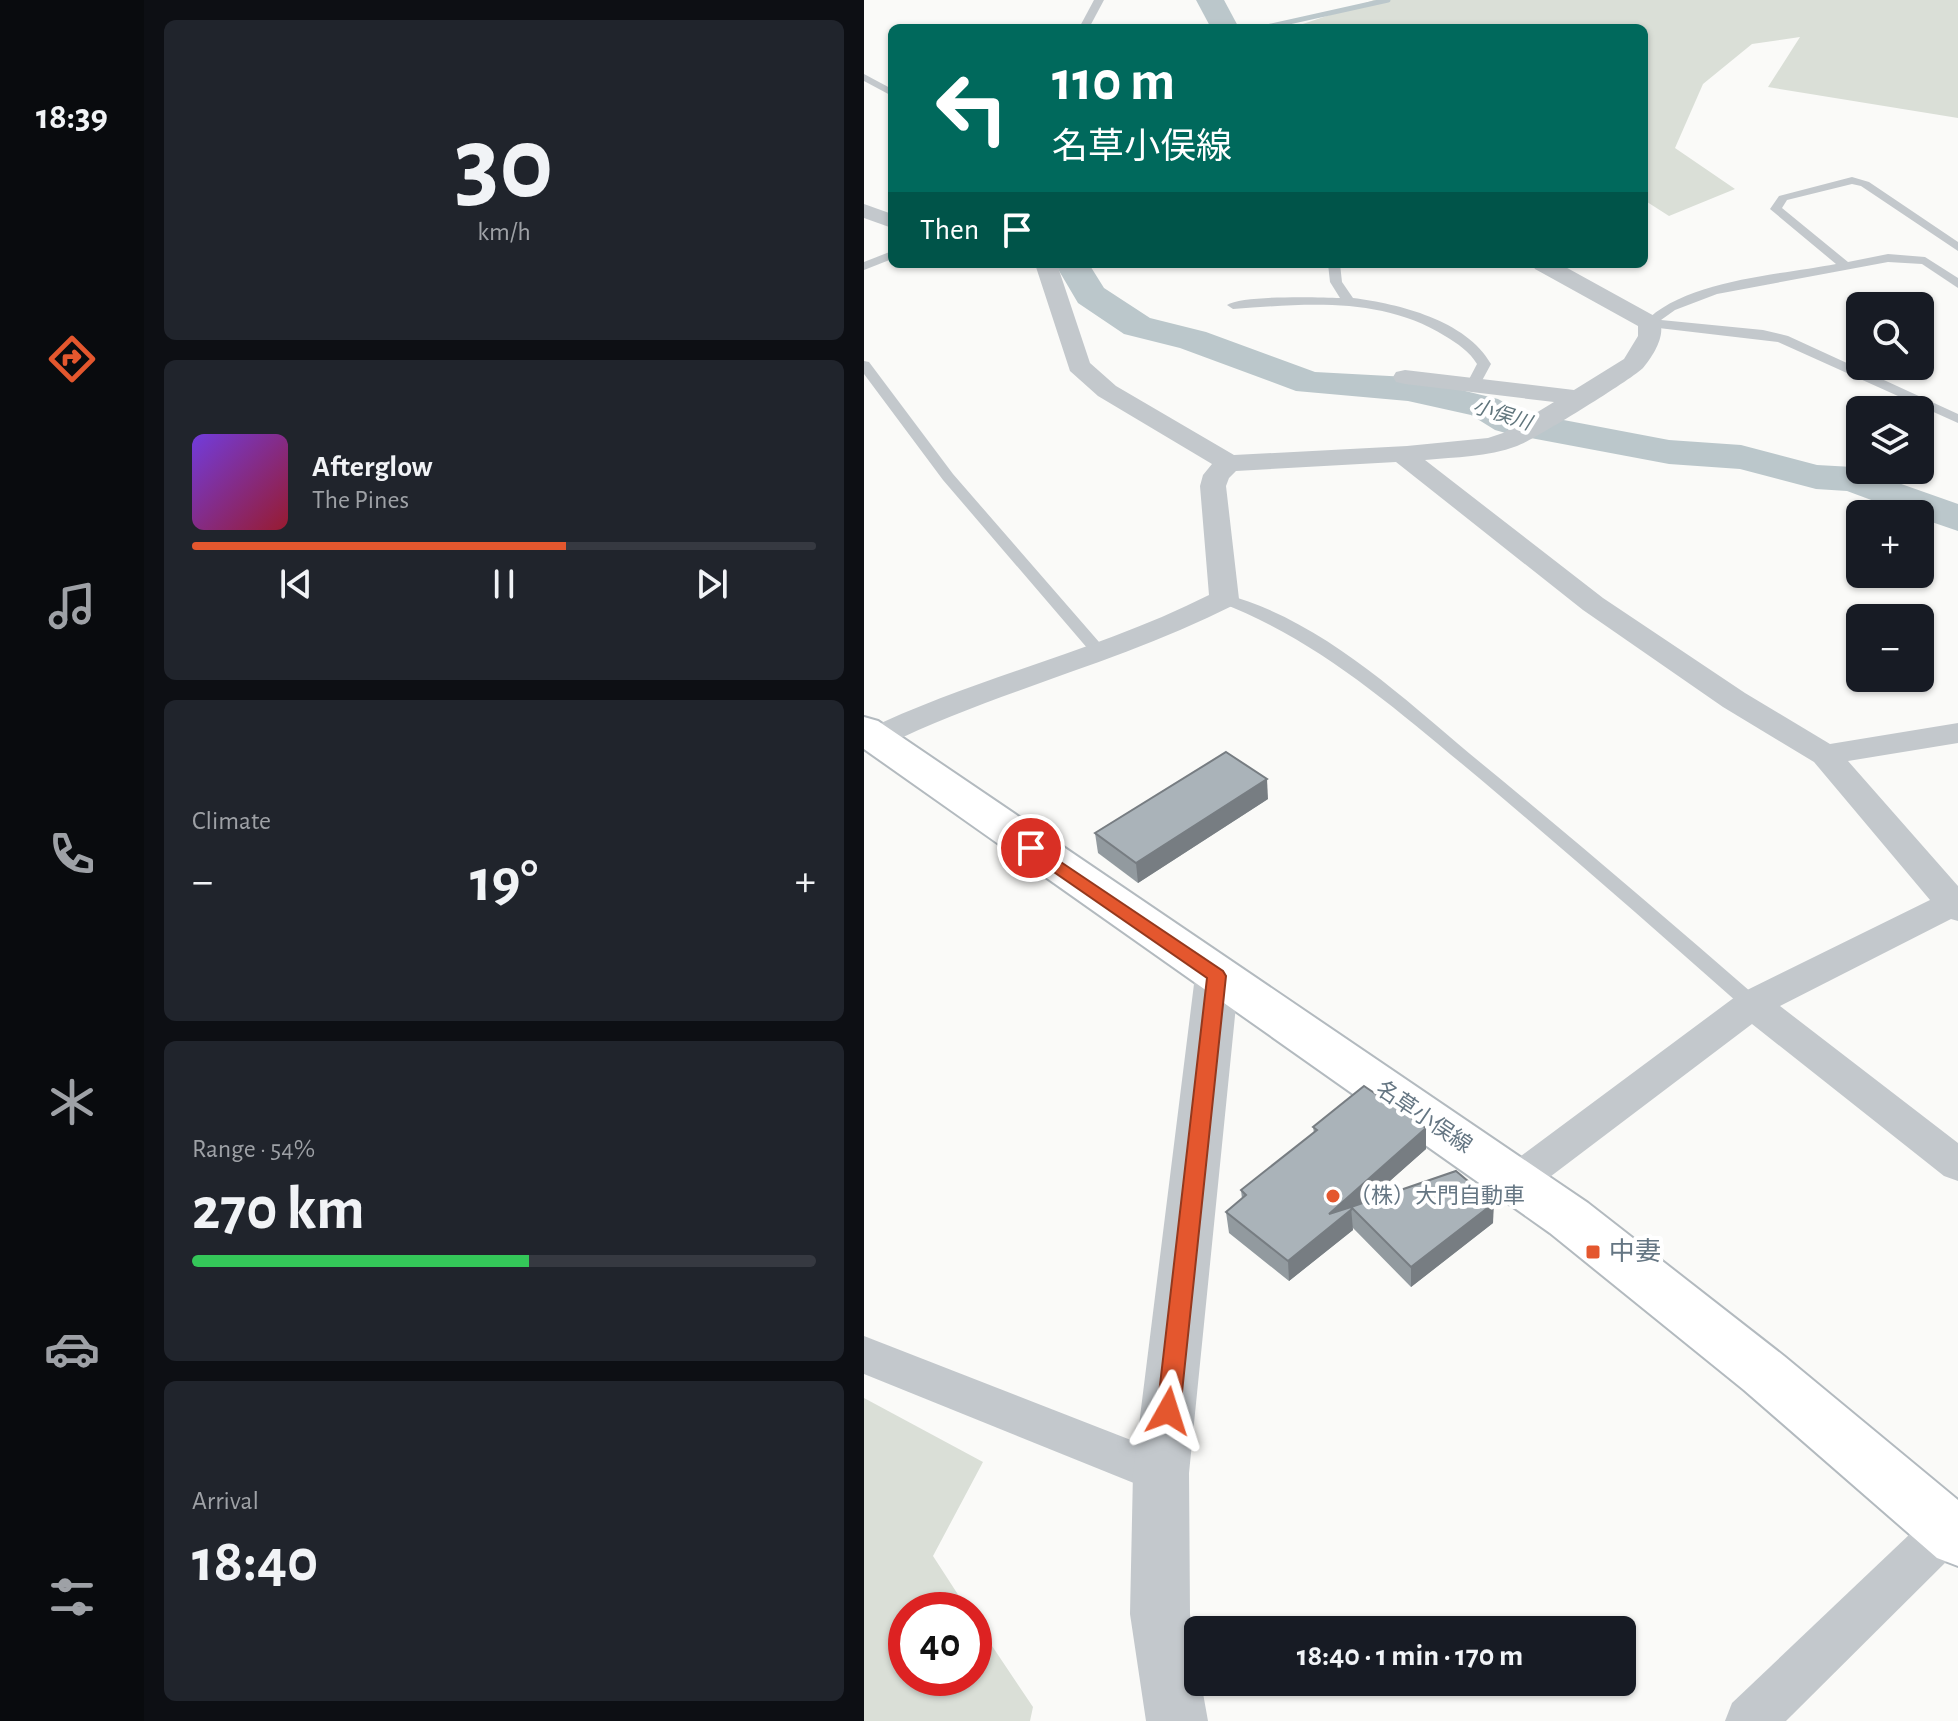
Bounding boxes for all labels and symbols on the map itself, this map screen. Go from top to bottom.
water label: 小俣川 [1470,395,1536,434]
pin [997,814,1065,882]
street label: 名草小俣線 [1372,1076,1476,1157]
place label: （株）大門自動車 [1349,1184,1525,1207]
marker: （株）大門自動車 [1324,1187,1342,1205]
place label: 中妻 [1609,1238,1661,1265]
marker: 中妻 [1584,1243,1602,1261]
position arrow [1126,1369,1210,1453]
speed limit sign: 40 [888,1592,992,1696]

